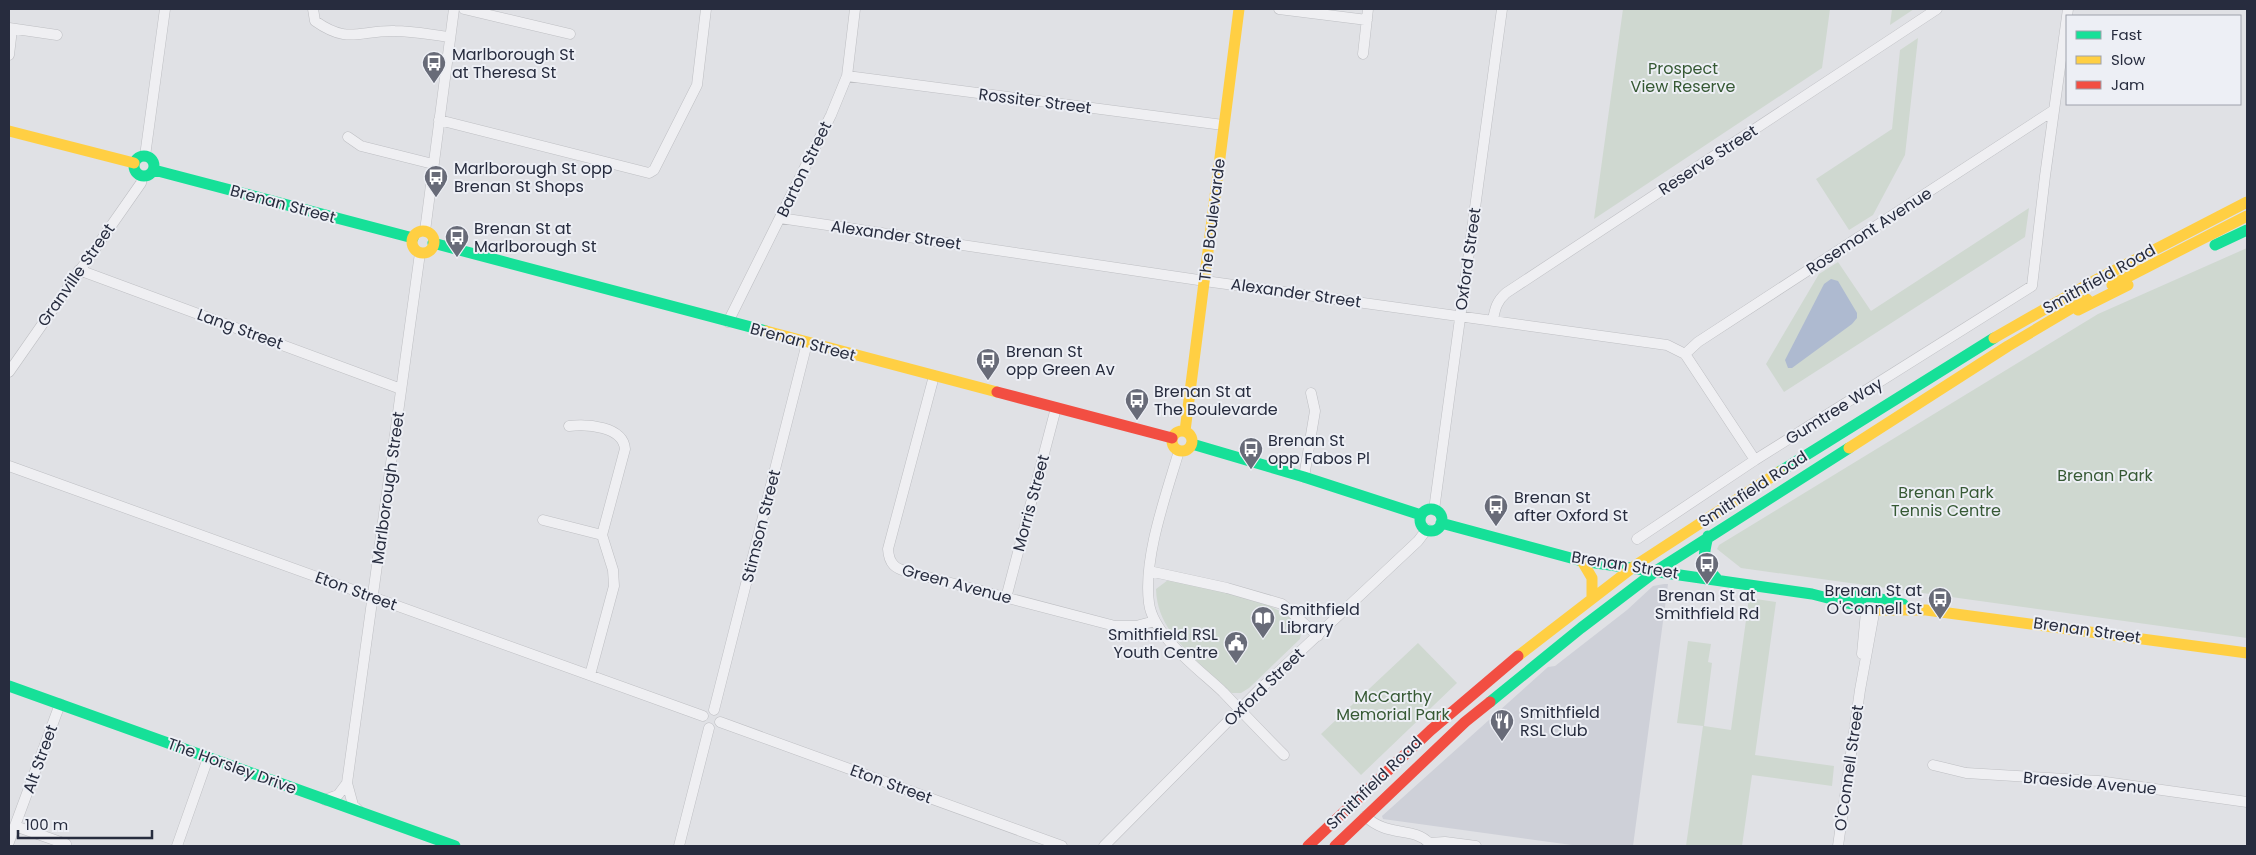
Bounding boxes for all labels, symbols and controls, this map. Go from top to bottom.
legend [2066,15,2241,105]
text: Fast [2111,24,2142,45]
place label: Marlborough St at Theresa St [452,43,575,84]
text: Slow [2111,49,2146,70]
bus stop icon: Marlborough St at Theresa St [421,50,447,84]
park label: Prospect View Reserve [1631,57,1735,98]
text: Jam [2111,74,2145,95]
street label: Rossiter Street [977,83,1093,119]
street label: Barton Street [771,117,837,221]
street label: Reserve Street [1654,119,1762,201]
place label: Marlborough St opp Brenan St Shops [454,157,613,198]
street label: The Boulevarde [1193,157,1231,283]
bus stop icon: Marlborough St opp Brenan St Shops [423,164,449,198]
street label: Brenan Street [228,179,338,229]
street label: Rosemont Avenue [1802,182,1936,280]
street label: Oxford Street [1449,206,1487,312]
street label: Alexander Street [829,214,963,256]
place label: Brenan St at Marlborough St [474,217,597,258]
street label: Granville Street [32,219,120,331]
bus stop icon: Brenan St at Marlborough St [444,224,470,258]
street label: Smithfield Road [2038,238,2160,320]
street label: Alexander Street [1229,272,1363,314]
street label: Lang Street [194,303,286,355]
street label: Brenan Street [748,317,858,367]
place label: Brenan St opp Green Av [1006,340,1115,381]
bus stop icon: Brenan St opp Green Av [975,347,1001,381]
street label: Gumtree Way [1781,372,1887,450]
place label: Brenan St at The Boulevarde [1154,380,1278,421]
bus stop icon: Brenan St at The Boulevarde [1124,387,1150,421]
street label: Marlborough Street [366,410,410,566]
place label: Brenan St opp Fabos Pl [1268,429,1370,470]
bus stop icon: Brenan St opp Fabos Pl [1238,436,1264,470]
street label: Smithfield Road [1694,445,1812,533]
street label: Morris Street [1007,452,1055,554]
park label: Brenan Park [2057,464,2154,487]
street label: Stimson Street [736,467,786,585]
park label: Brenan Park Tennis Centre [1891,481,2001,522]
place label: Brenan St after Oxford St [1514,486,1628,527]
bus stop icon: Brenan St after Oxford St [1483,493,1509,527]
street label: Brenan Street [1570,545,1680,585]
bus stop icon: Brenan St at Smithfield Rd [1694,551,1720,585]
street label: Green Avenue [900,558,1015,610]
street label: Eton Street [312,566,400,617]
place label: Brenan St at O'Connell St [1825,579,1922,620]
place label: Brenan St at Smithfield Rd [1655,584,1759,625]
bus stop icon: Brenan St at O'Connell St [1927,586,1953,620]
place label: Smithfield Library [1280,598,1360,639]
library icon: Smithfield Library [1250,605,1276,639]
street label: Brenan Street [2032,611,2142,649]
place label: Smithfield RSL Youth Centre [1108,623,1218,664]
public building icon: Smithfield RSL Youth Centre [1223,630,1249,664]
street label: Oxford Street [1219,643,1309,731]
park label: McCarthy Memorial Park [1336,685,1451,726]
place label: Smithfield RSL Club [1520,701,1600,742]
street label: O'Connell Street [1829,703,1869,833]
restaurant icon: Smithfield RSL Club [1489,708,1515,742]
street label: Alt Street [17,721,63,797]
street label: Smithfield Road [1321,731,1427,835]
street label: The Horsley Drive [164,732,300,800]
street label: Eton Street [847,759,935,810]
street label: Braeside Avenue [2022,766,2158,800]
scale bar [18,808,151,840]
text: 100 m [25,814,68,835]

